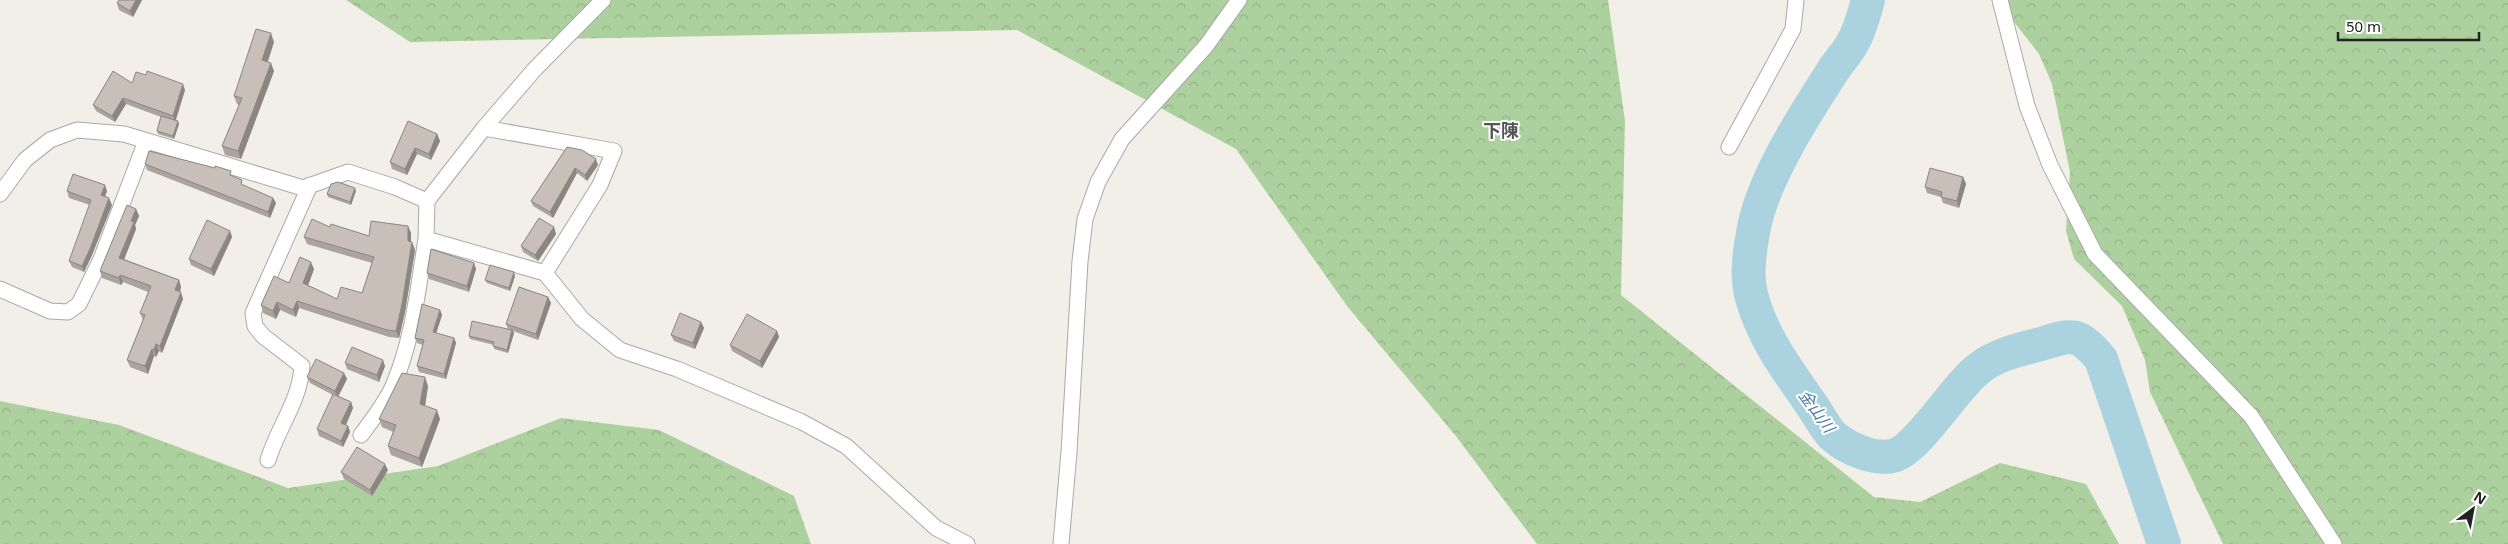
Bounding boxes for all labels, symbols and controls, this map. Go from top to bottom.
scale bar [2338,10,2479,42]
text: 50 m [2346,16,2381,36]
district label: 下陳 [1483,118,1519,142]
water label: 金山川 [1794,385,1841,438]
north arrow [2448,484,2498,534]
text: N [2470,486,2490,509]

